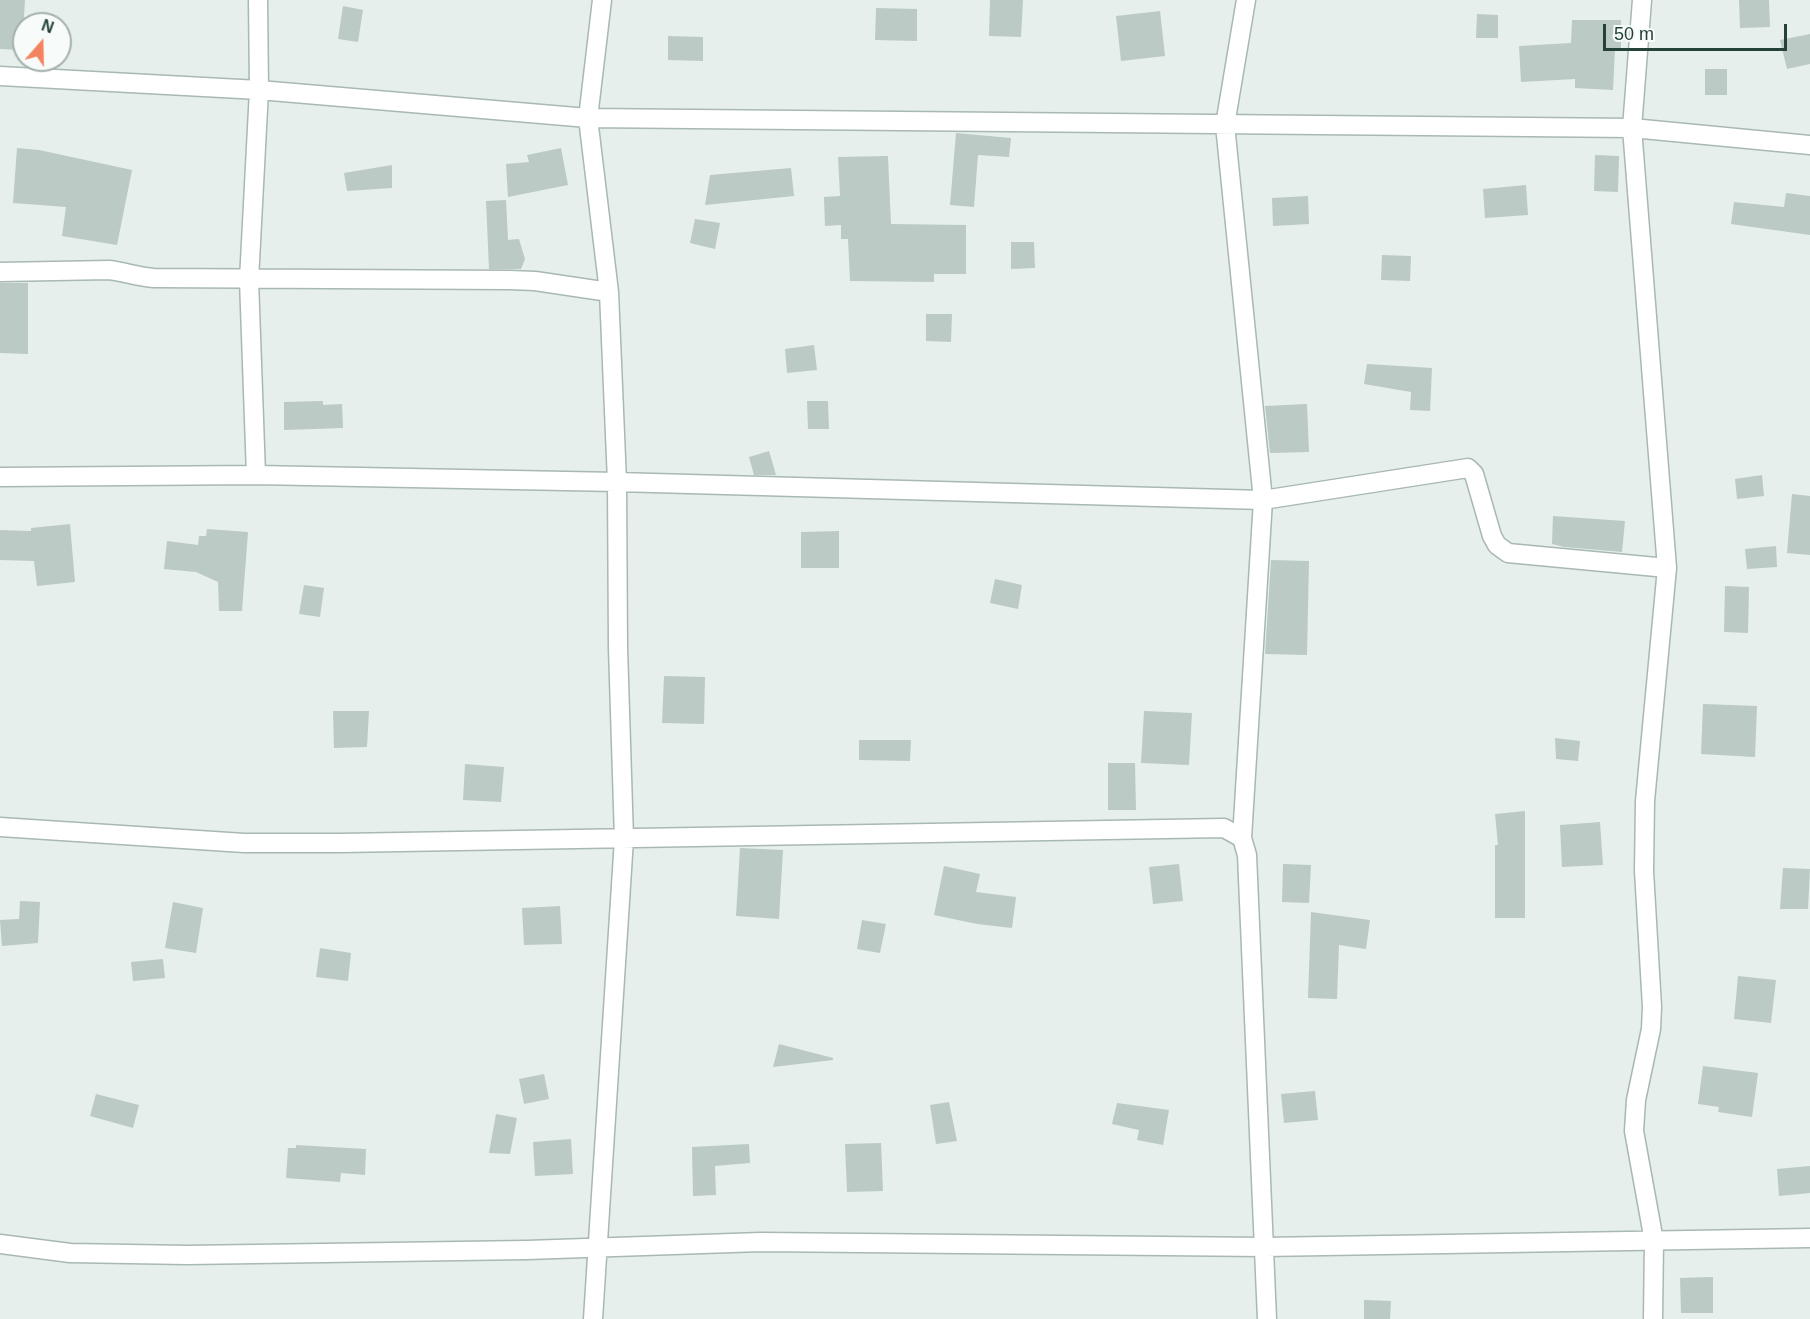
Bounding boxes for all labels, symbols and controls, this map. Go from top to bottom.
north arrow [12,12,72,72]
scale bar [1606,12,1790,50]
text: N [39,17,56,36]
text: 50 m [1614,24,1654,44]

